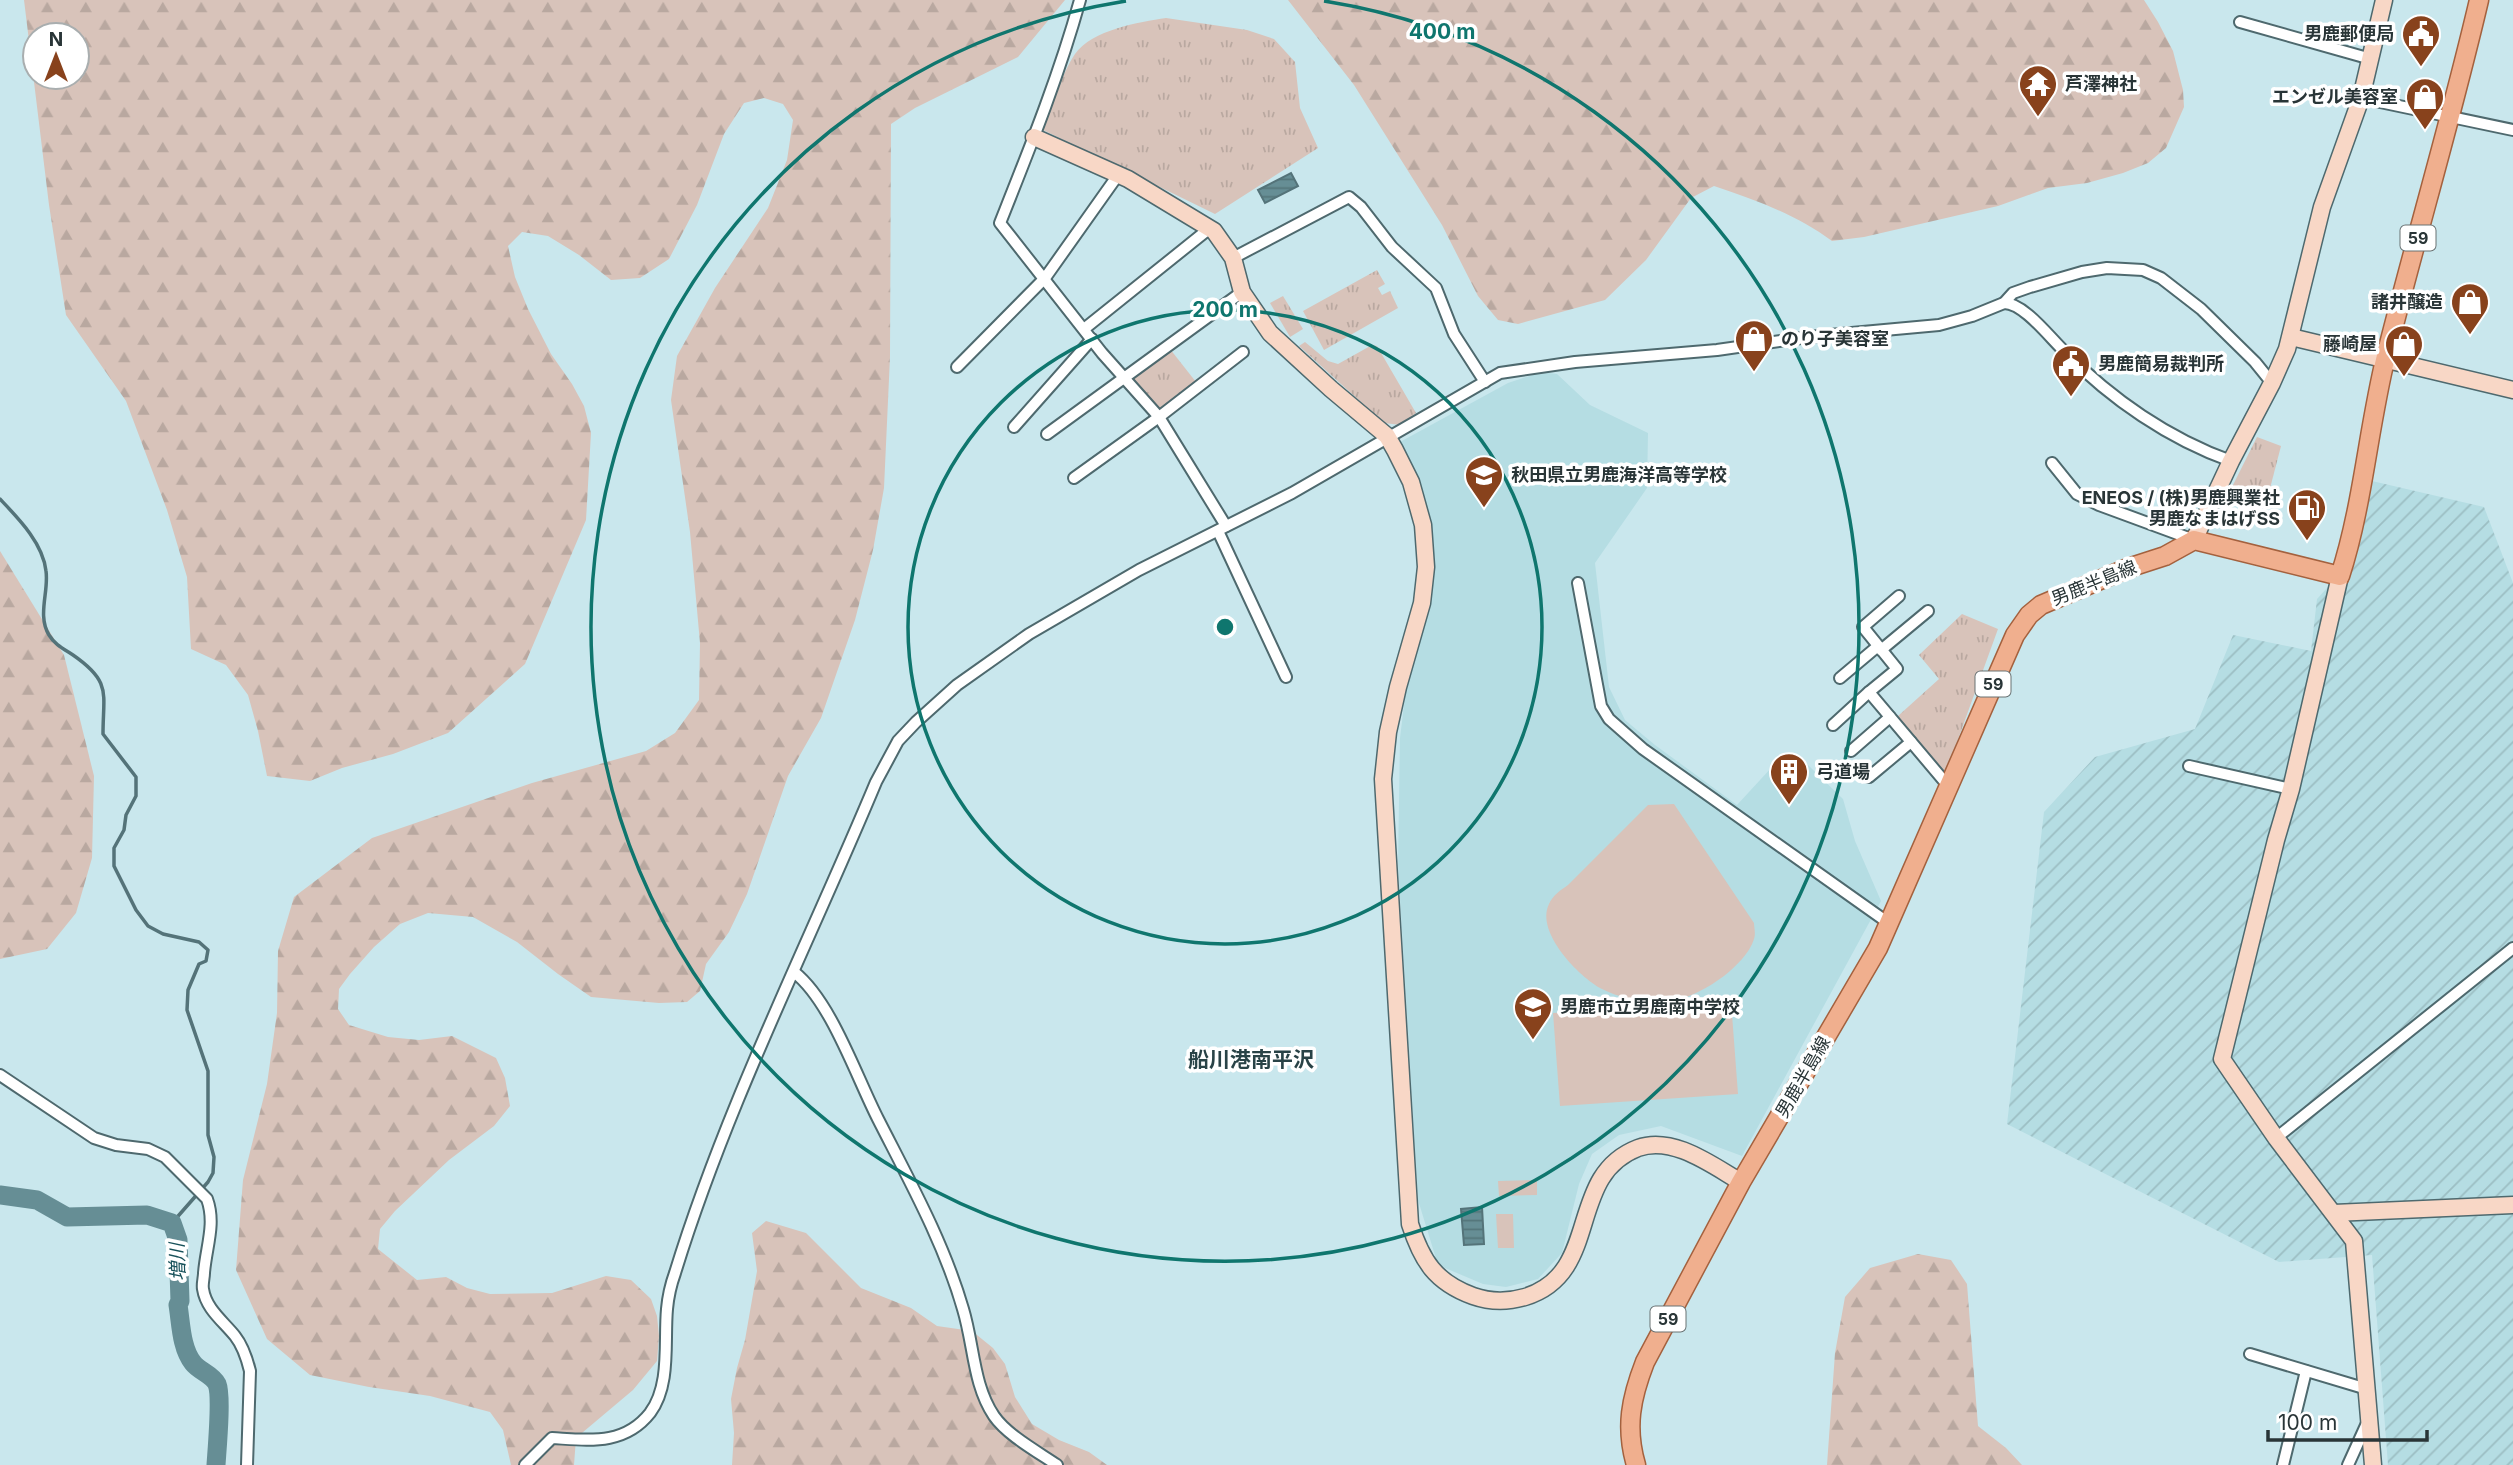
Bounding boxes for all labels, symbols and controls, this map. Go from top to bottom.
public building icon: 男鹿郵便局 [2400,13,2442,68]
text: 400 m [1409,19,1475,44]
north arrow [21,21,91,91]
place label: 男鹿郵便局 [2304,23,2394,44]
text: N [49,28,63,51]
temple icon: 芦澤神社 [2017,63,2059,118]
place label: 芦澤神社 [2065,73,2137,94]
shop icon: エンゼル美容室 [2404,76,2446,131]
place label: エンゼル美容室 [2272,86,2398,107]
road number: 59 [2400,226,2436,250]
shop icon: 諸井醸造 [2449,281,2491,336]
place label: 諸井醸造 [2371,291,2443,312]
text: 200 m [1192,297,1258,322]
shop icon: のり子美容室 [1733,318,1775,373]
shop icon: 藤崎屋 [2383,323,2425,378]
place label: のり子美容室 [1781,328,1889,349]
place label: 藤崎屋 [2323,333,2377,354]
public building icon: 男鹿簡易裁判所 [2050,343,2092,398]
place label: 男鹿簡易裁判所 [2098,353,2224,374]
school or university icon: 秋田県立男鹿海洋高等学校 [1463,454,1505,509]
place label: 秋田県立男鹿海洋高等学校 [1511,464,1727,485]
place label: ENEOS / (株)男鹿興業社 男鹿なまはげSS [2082,487,2280,529]
fuel station icon: ENEOS / (株)男鹿興業社 男鹿なまはげSS [2286,487,2328,542]
street label: 男鹿半島線 [2048,556,2139,609]
centre of rings [1213,615,1237,639]
road number: 59 [1976,671,2010,696]
building icon: 弓道場 [1768,751,1810,806]
place label: 弓道場 [1816,761,1870,782]
school or university icon: 男鹿市立男鹿南中学校 [1512,986,1554,1041]
place label: 男鹿市立男鹿南中学校 [1560,996,1740,1017]
street label: 男鹿半島線 [1771,1033,1834,1121]
district label: 船川港南平沢 [1188,1047,1314,1072]
water label: 増川 [165,1241,190,1281]
road number: 59 [1650,1306,1686,1331]
scale bar [2268,1398,2427,1442]
text: 100 m [2278,1410,2337,1435]

